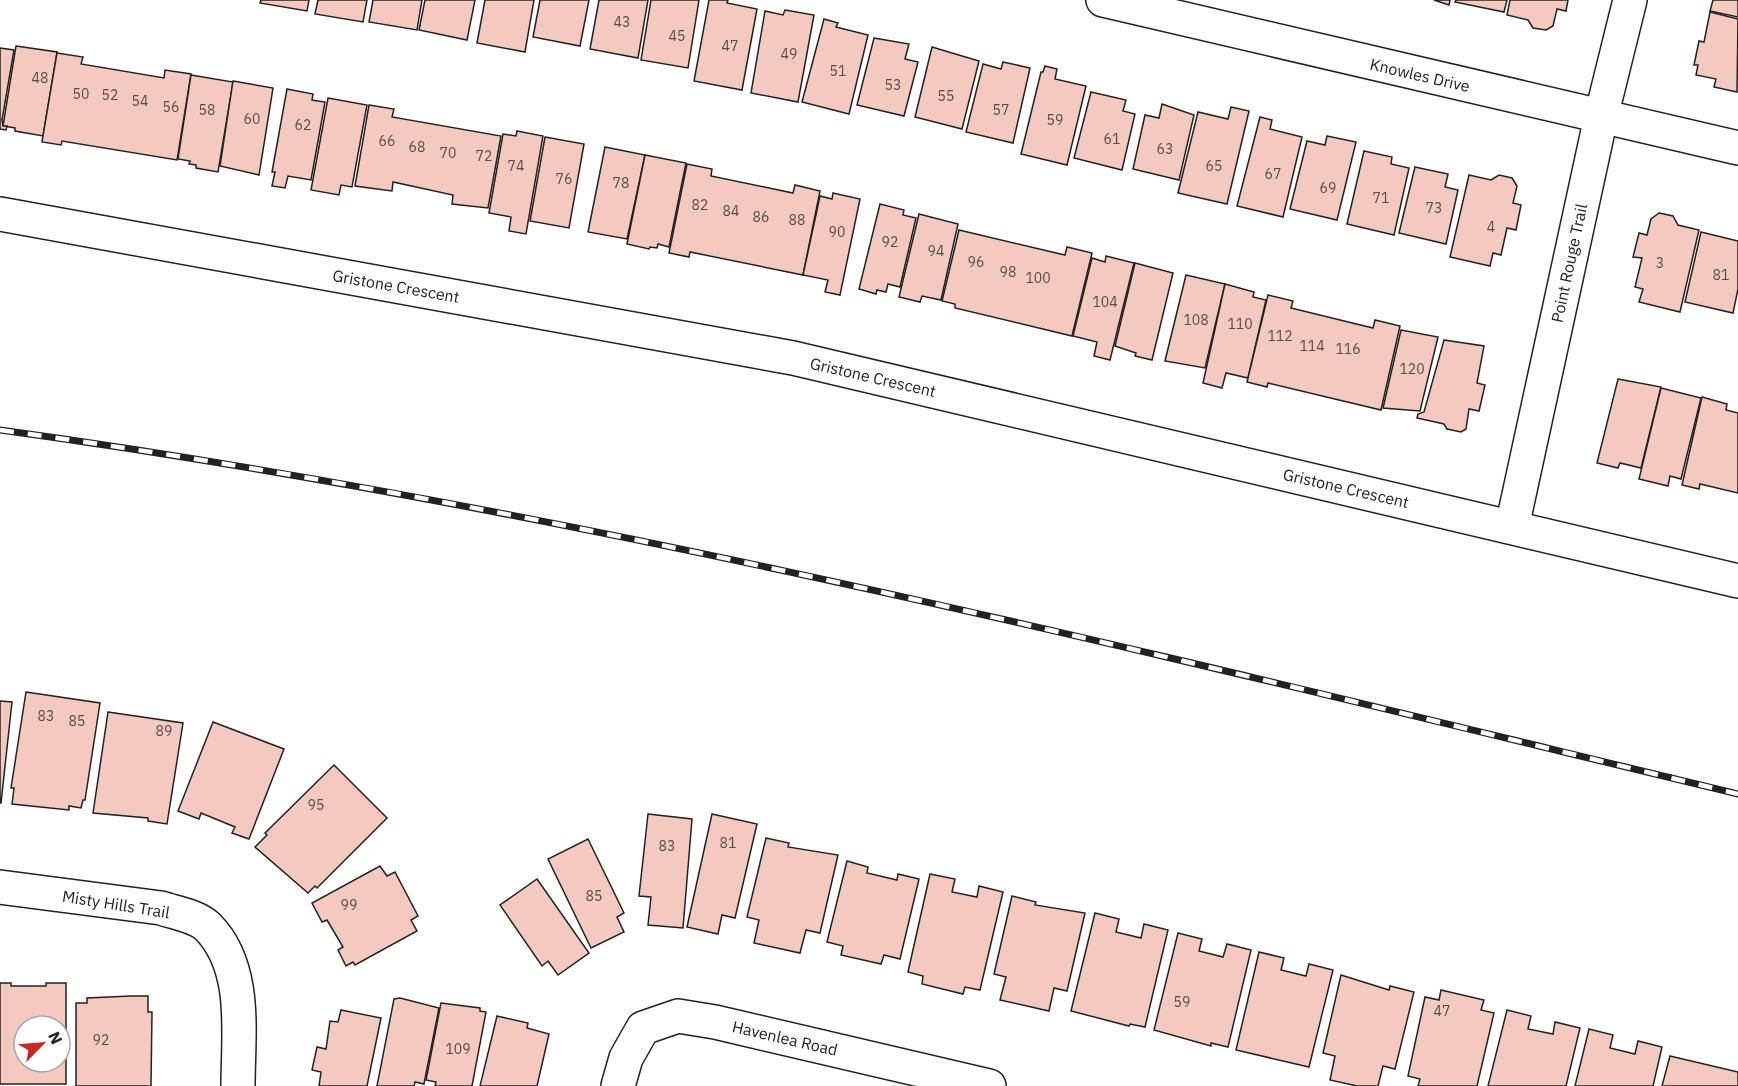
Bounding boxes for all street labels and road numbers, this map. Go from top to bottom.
street label: Knowles Drive [1368,54,1472,96]
street label: Point Rouge Trail [1547,202,1591,324]
street label: Gristone Crescent [331,265,461,307]
street label: Gristone Crescent [808,353,938,401]
street label: Gristone Crescent [1281,464,1411,512]
street label: Misty Hills Trail [61,886,171,922]
street label: Havenlea Road [730,1016,840,1060]

